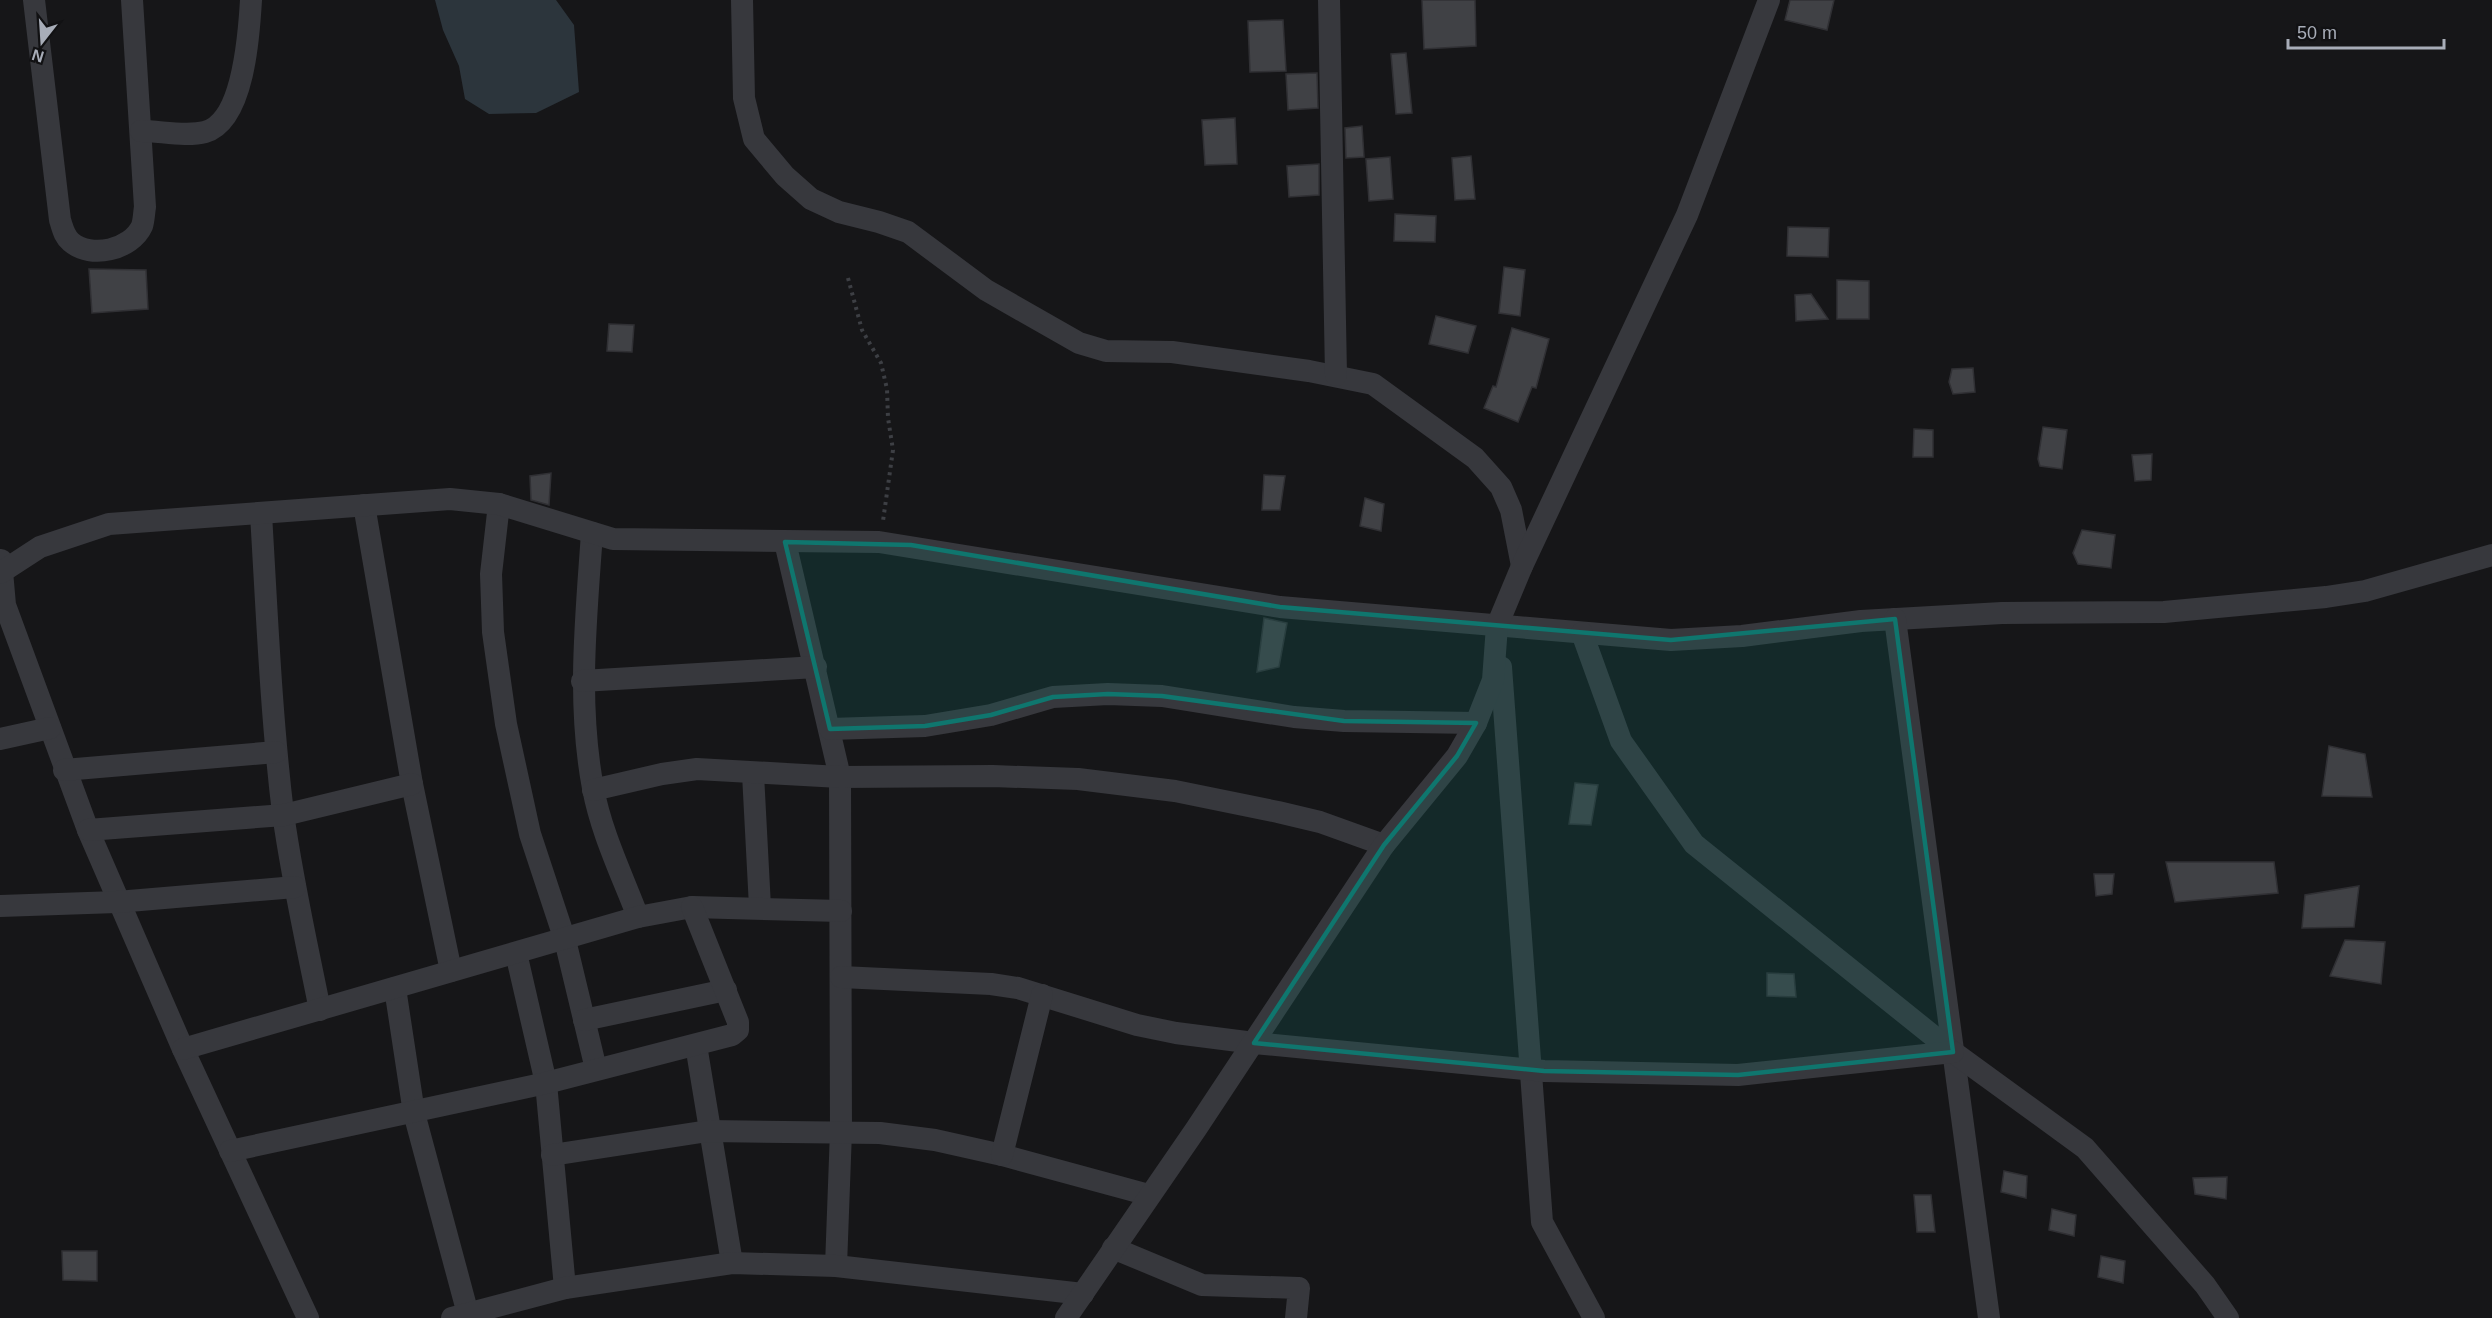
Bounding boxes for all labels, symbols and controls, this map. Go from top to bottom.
north arrow [12,12,72,72]
scale bar [2288,12,2444,50]
text: 50 m [2297,23,2337,43]
text: N [30,46,46,66]

